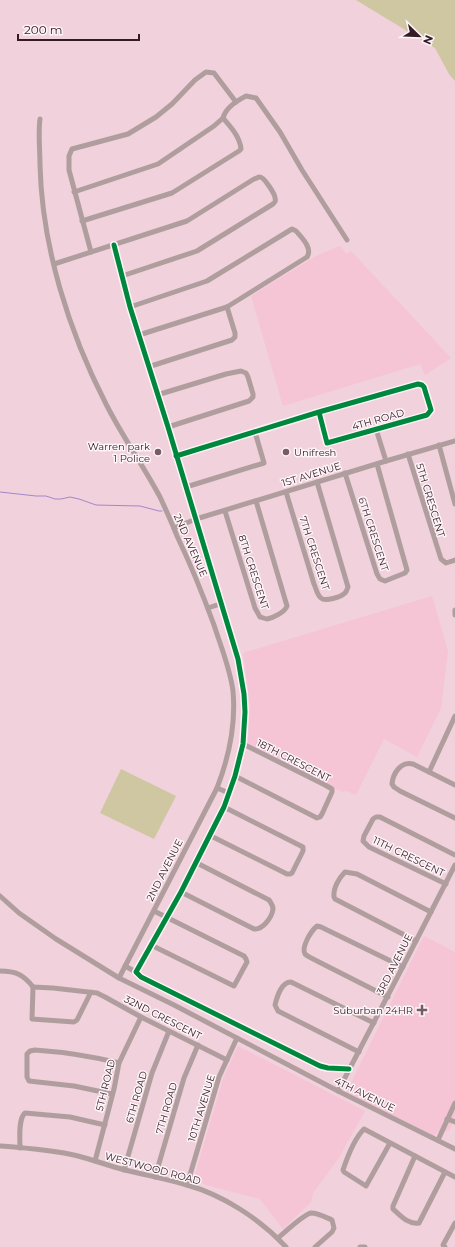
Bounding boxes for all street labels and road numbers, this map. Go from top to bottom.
street label: 4TH ROAD [351,406,406,433]
street label: 1ST AVENUE [280,459,343,490]
street label: 5TH CRESCENT [413,461,448,539]
street label: 6TH CRESCENT [355,495,392,573]
street label: 2ND AVENUE [171,512,210,579]
street label: 7TH CRESCENT [296,514,333,592]
street label: 8TH CRESCENT [235,533,272,611]
street label: 18TH CRESCENT [255,736,333,785]
street label: 11TH CRESCENT [371,833,447,880]
street label: 2ND AVENUE [143,837,186,903]
street label: 3RD AVENUE [373,931,416,997]
street label: 32ND CRESCENT [122,992,204,1043]
street label: 5TH ROAD [93,1058,118,1112]
street label: 6TH ROAD [123,1070,150,1125]
street label: 10TH AVENUE [185,1073,218,1143]
street label: 4TH AVENUE [332,1074,397,1115]
street label: 7TH ROAD [153,1081,180,1136]
street label: WESTWOOD ROAD [103,1149,202,1188]

